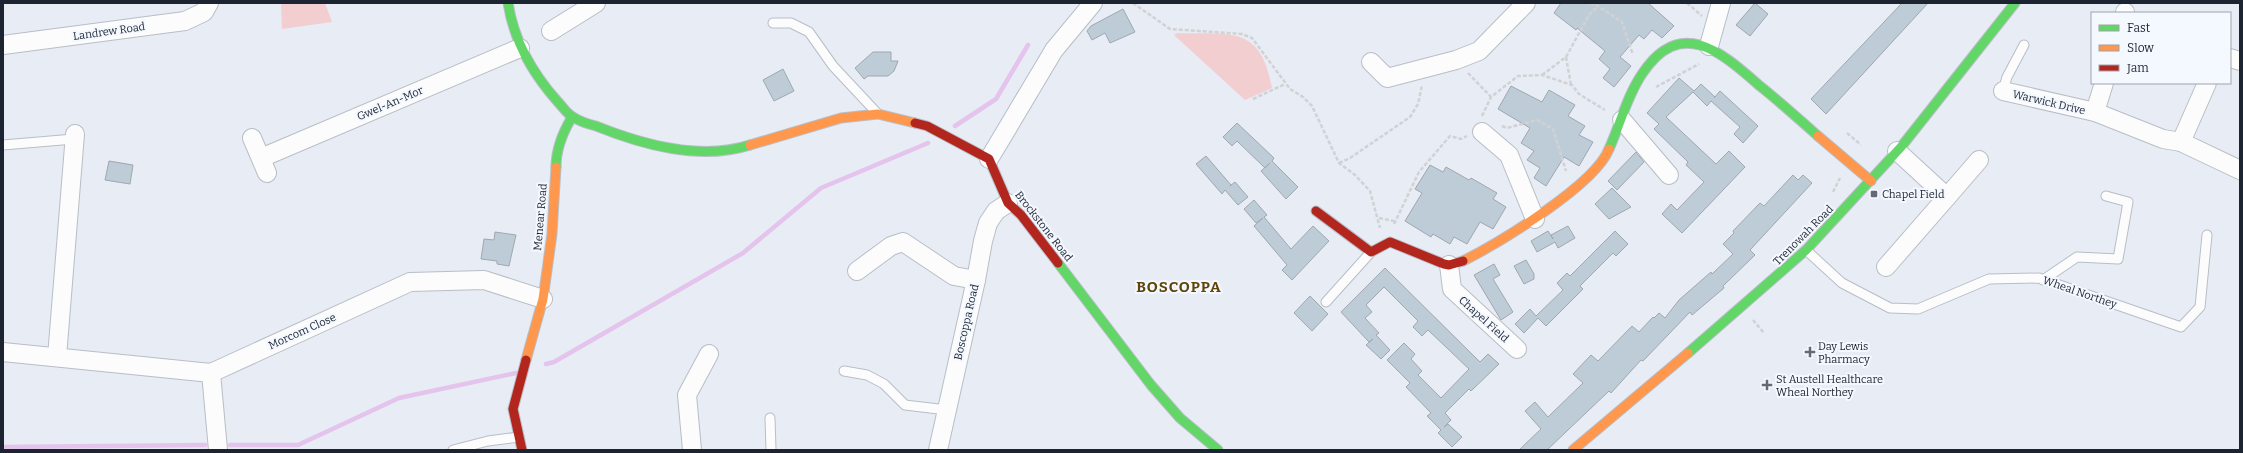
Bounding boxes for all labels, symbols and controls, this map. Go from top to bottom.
legend [2091,12,2231,84]
street label: Landrew Road [72,20,146,43]
text: Fast [2127,21,2151,35]
text: Slow [2127,41,2154,55]
text: Jam [2126,61,2149,75]
street label: Gwel-An-Mor [355,84,425,123]
street label: Warwick Drive [2011,88,2087,117]
street label: Menear Road [531,182,550,251]
place label: Chapel Field [1882,188,1945,201]
street label: Brockstone Road [1012,189,1075,264]
marker: Chapel Field [1869,189,1879,199]
street label: Trenowah Road [1771,202,1836,268]
street label: Wheal Northey [2041,274,2119,311]
district label: BOSCOPPA [1136,278,1222,296]
street label: Boscoppa Road [951,282,982,361]
street label: Chapel Field [1456,294,1512,345]
street label: Morcom Close [266,311,338,352]
place label: Day Lewis Pharmacy [1818,340,1870,366]
marker: Day Lewis Pharmacy [1805,347,1815,357]
place label: St Austell Healthcare Wheal Northey [1776,373,1883,399]
marker: St Austell Healthcare Wheal Northey [1761,379,1773,391]

